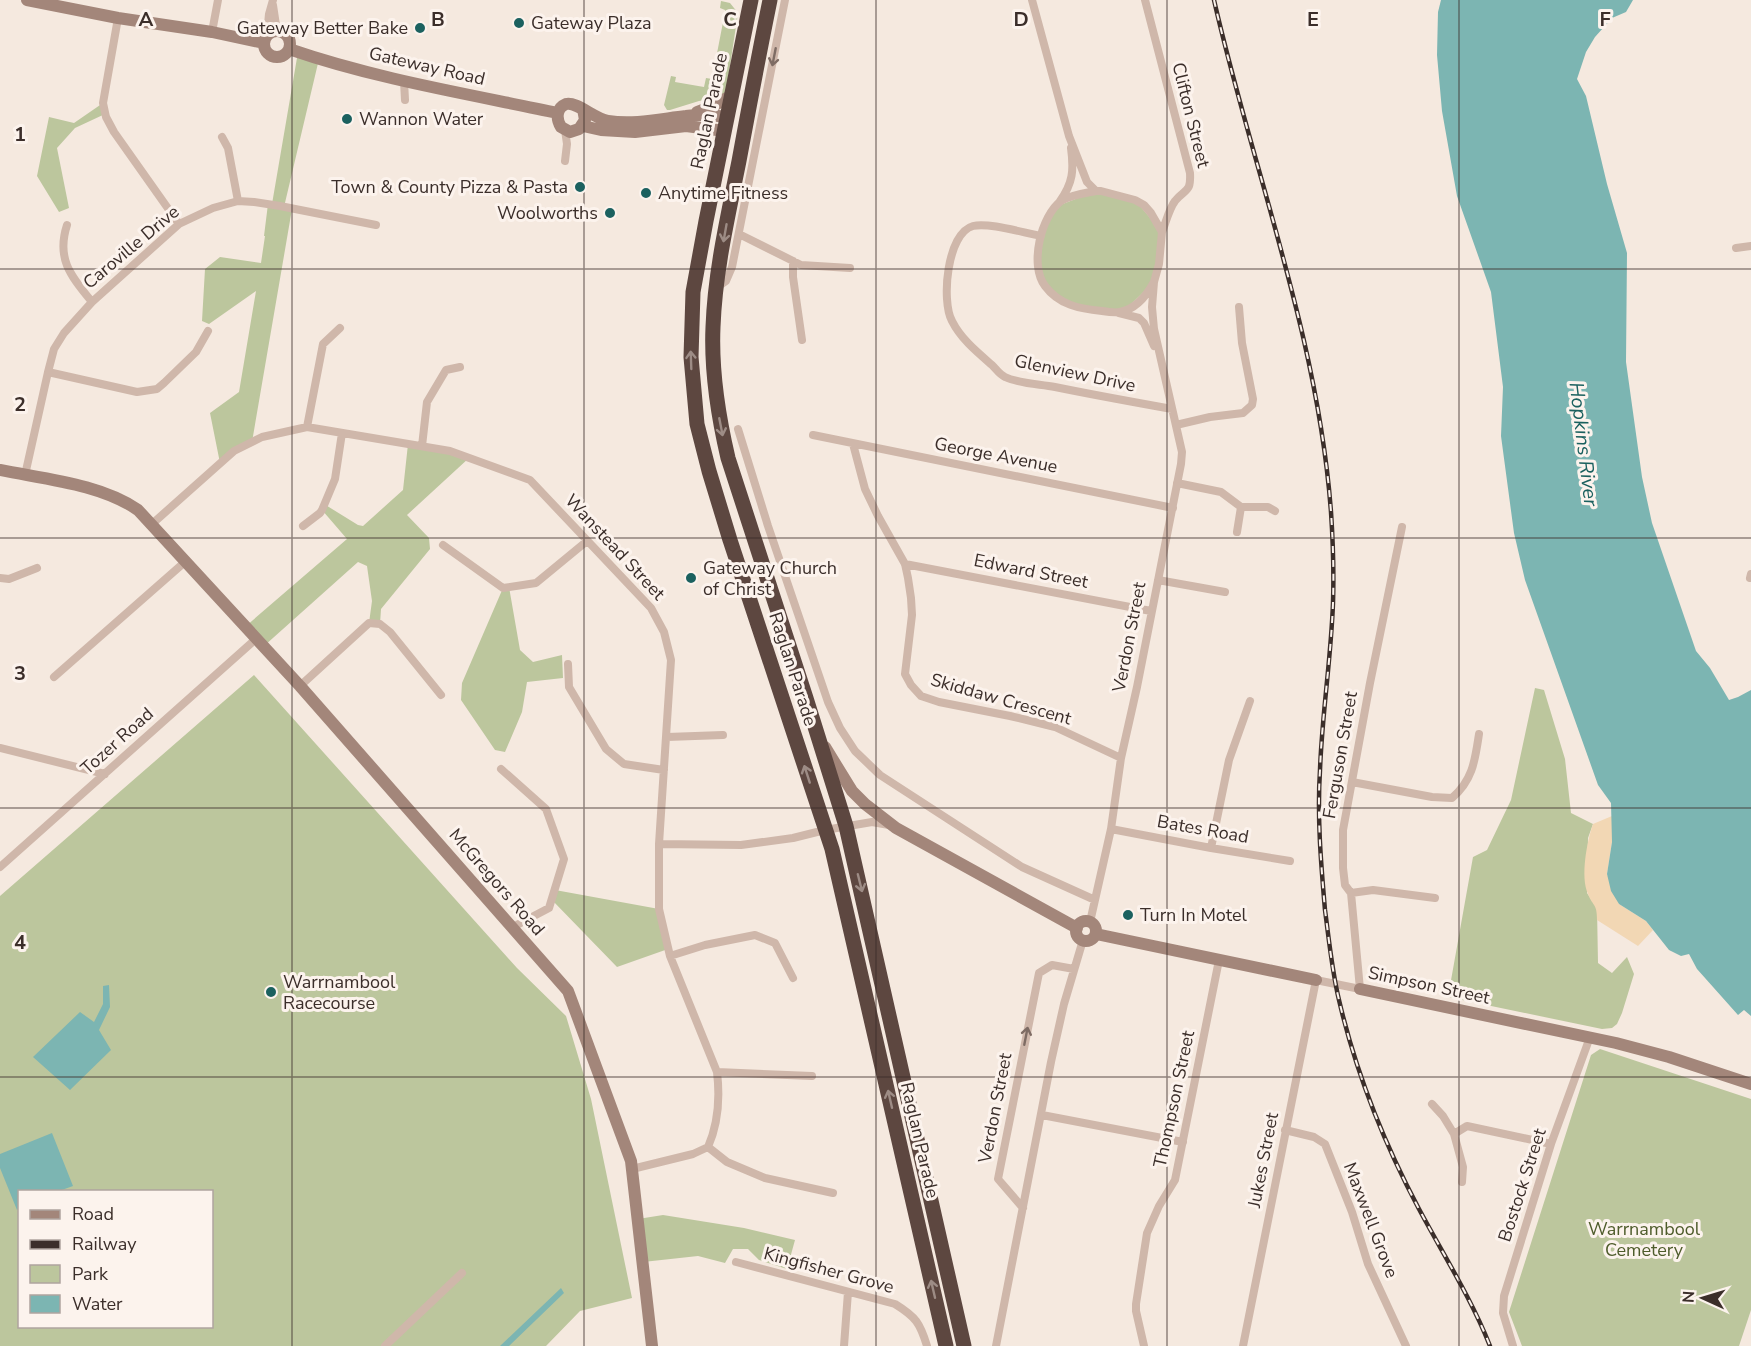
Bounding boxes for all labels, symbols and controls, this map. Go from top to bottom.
text: A [139,6,154,33]
text: B [431,6,445,33]
text: C [723,6,737,33]
text: D [1013,6,1029,33]
text: E [1307,6,1319,33]
text: F [1599,6,1611,33]
place label: Gateway Plaza [531,11,652,35]
place label: Gateway Better Bake [237,16,408,40]
marker: Gateway Plaza [512,16,526,30]
marker: Gateway Better Bake [413,21,427,35]
street label: Gateway Road [367,41,487,91]
one-way arrow [768,47,779,67]
street label: Raglan Parade [685,51,733,171]
street label: Clifton Street [1166,60,1216,171]
place label: Wannon Water [359,107,484,131]
marker: Wannon Water [340,112,354,126]
text: 1 [14,121,26,148]
place label: Town & County Pizza & Pasta [331,175,568,199]
marker: Town & County Pizza & Pasta [573,180,587,194]
place label: Anytime Fitness [658,181,788,205]
marker: Anytime Fitness [639,186,653,200]
street label: Caroville Drive [78,200,184,294]
place label: Woolworths [497,201,598,225]
marker: Woolworths [603,206,617,220]
one-way arrow [720,223,731,242]
street label: Glenview Drive [1012,348,1138,398]
one-way arrow [686,351,697,371]
water label: Hopkins River [1563,381,1605,508]
text: 2 [14,391,26,418]
one-way arrow [716,416,727,436]
street label: George Avenue [932,431,1060,479]
street label: Wanstead Street [560,489,671,606]
street label: Edward Street [972,548,1091,594]
place label: Gateway Church of Christ [703,556,837,601]
marker: Gateway Church of Christ [684,571,698,585]
street label: Verdon Street [1106,579,1152,695]
street label: Raglan Parade [763,609,823,729]
text: 3 [14,660,26,687]
street label: Skiddaw Crescent [928,667,1075,731]
street label: Ferguson Street [1317,689,1363,820]
street label: Tozer Road [76,702,158,780]
one-way arrow [801,765,812,784]
street label: Bates Road [1155,809,1251,849]
street label: McGregors Road [444,823,550,941]
one-way arrow [854,873,866,892]
place label: Turn In Motel [1140,903,1247,927]
marker: Turn In Motel [1121,908,1135,922]
text: 4 [14,929,26,956]
street label: Simpson Street [1366,960,1493,1010]
place label: Warrnambool Racecourse [283,970,396,1015]
marker: Warrnambool Racecourse [264,985,278,999]
one-way arrow [1021,1027,1032,1046]
street label: Thompson Street [1148,1028,1200,1170]
street label: Verdon Street [972,1050,1018,1166]
street label: Raglan Parade [895,1080,945,1200]
one-way arrow [884,1090,896,1109]
street label: Jukes Street [1242,1110,1284,1211]
street label: Bostock Street [1492,1125,1552,1245]
street label: Maxwell Grove [1338,1159,1404,1281]
legend [18,1190,213,1328]
text: Road [72,1202,114,1226]
park label: Warrnambool Cemetery [1588,1217,1701,1262]
text: Railway [72,1232,137,1256]
street label: Kingfisher Grove [761,1241,897,1299]
text: Park [72,1262,109,1286]
north arrow [1673,1268,1733,1328]
one-way arrow [927,1280,939,1299]
text: N [1678,1290,1700,1304]
text: Water [72,1292,123,1316]

